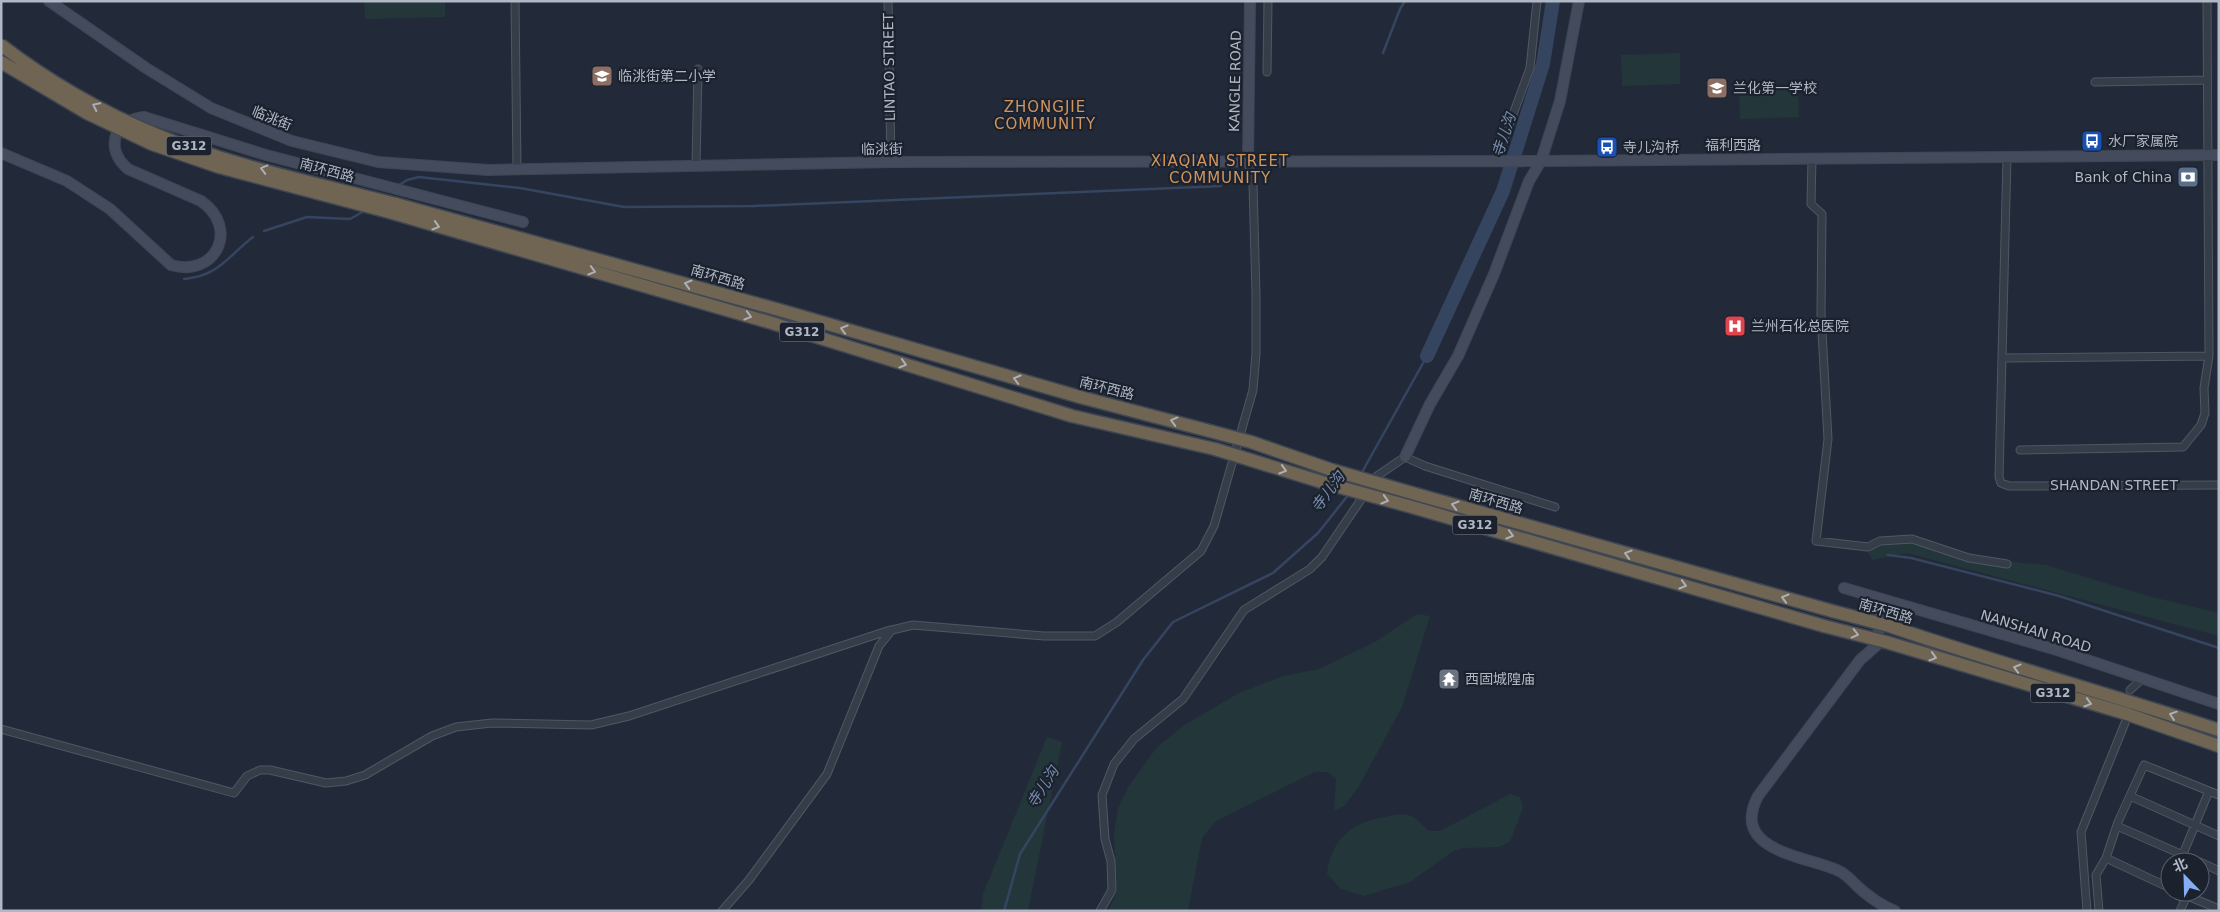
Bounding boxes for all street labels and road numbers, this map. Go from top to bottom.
street label: LINTAO STREET [880,12,898,121]
street label: KANGLE ROAD [1226,30,1244,132]
street label: 临洮街 [250,103,294,133]
road number: G312 [166,136,212,156]
street label: 福利西路 [1705,137,1761,153]
street label: 临洮街 [861,141,903,157]
street label: 南环西路 [298,155,356,185]
street label: 南环西路 [689,262,747,292]
road number: G312 [780,322,824,342]
street label: 南环西路 [1078,373,1136,403]
street label: SHANDAN STREET [2050,477,2178,493]
street label: 南环西路 [1467,486,1525,516]
road number: G312 [1452,516,1498,534]
street label: 南环西路 [1857,596,1915,626]
street label: NANSHAN ROAD [1979,606,2093,656]
road number: G312 [2030,684,2076,702]

